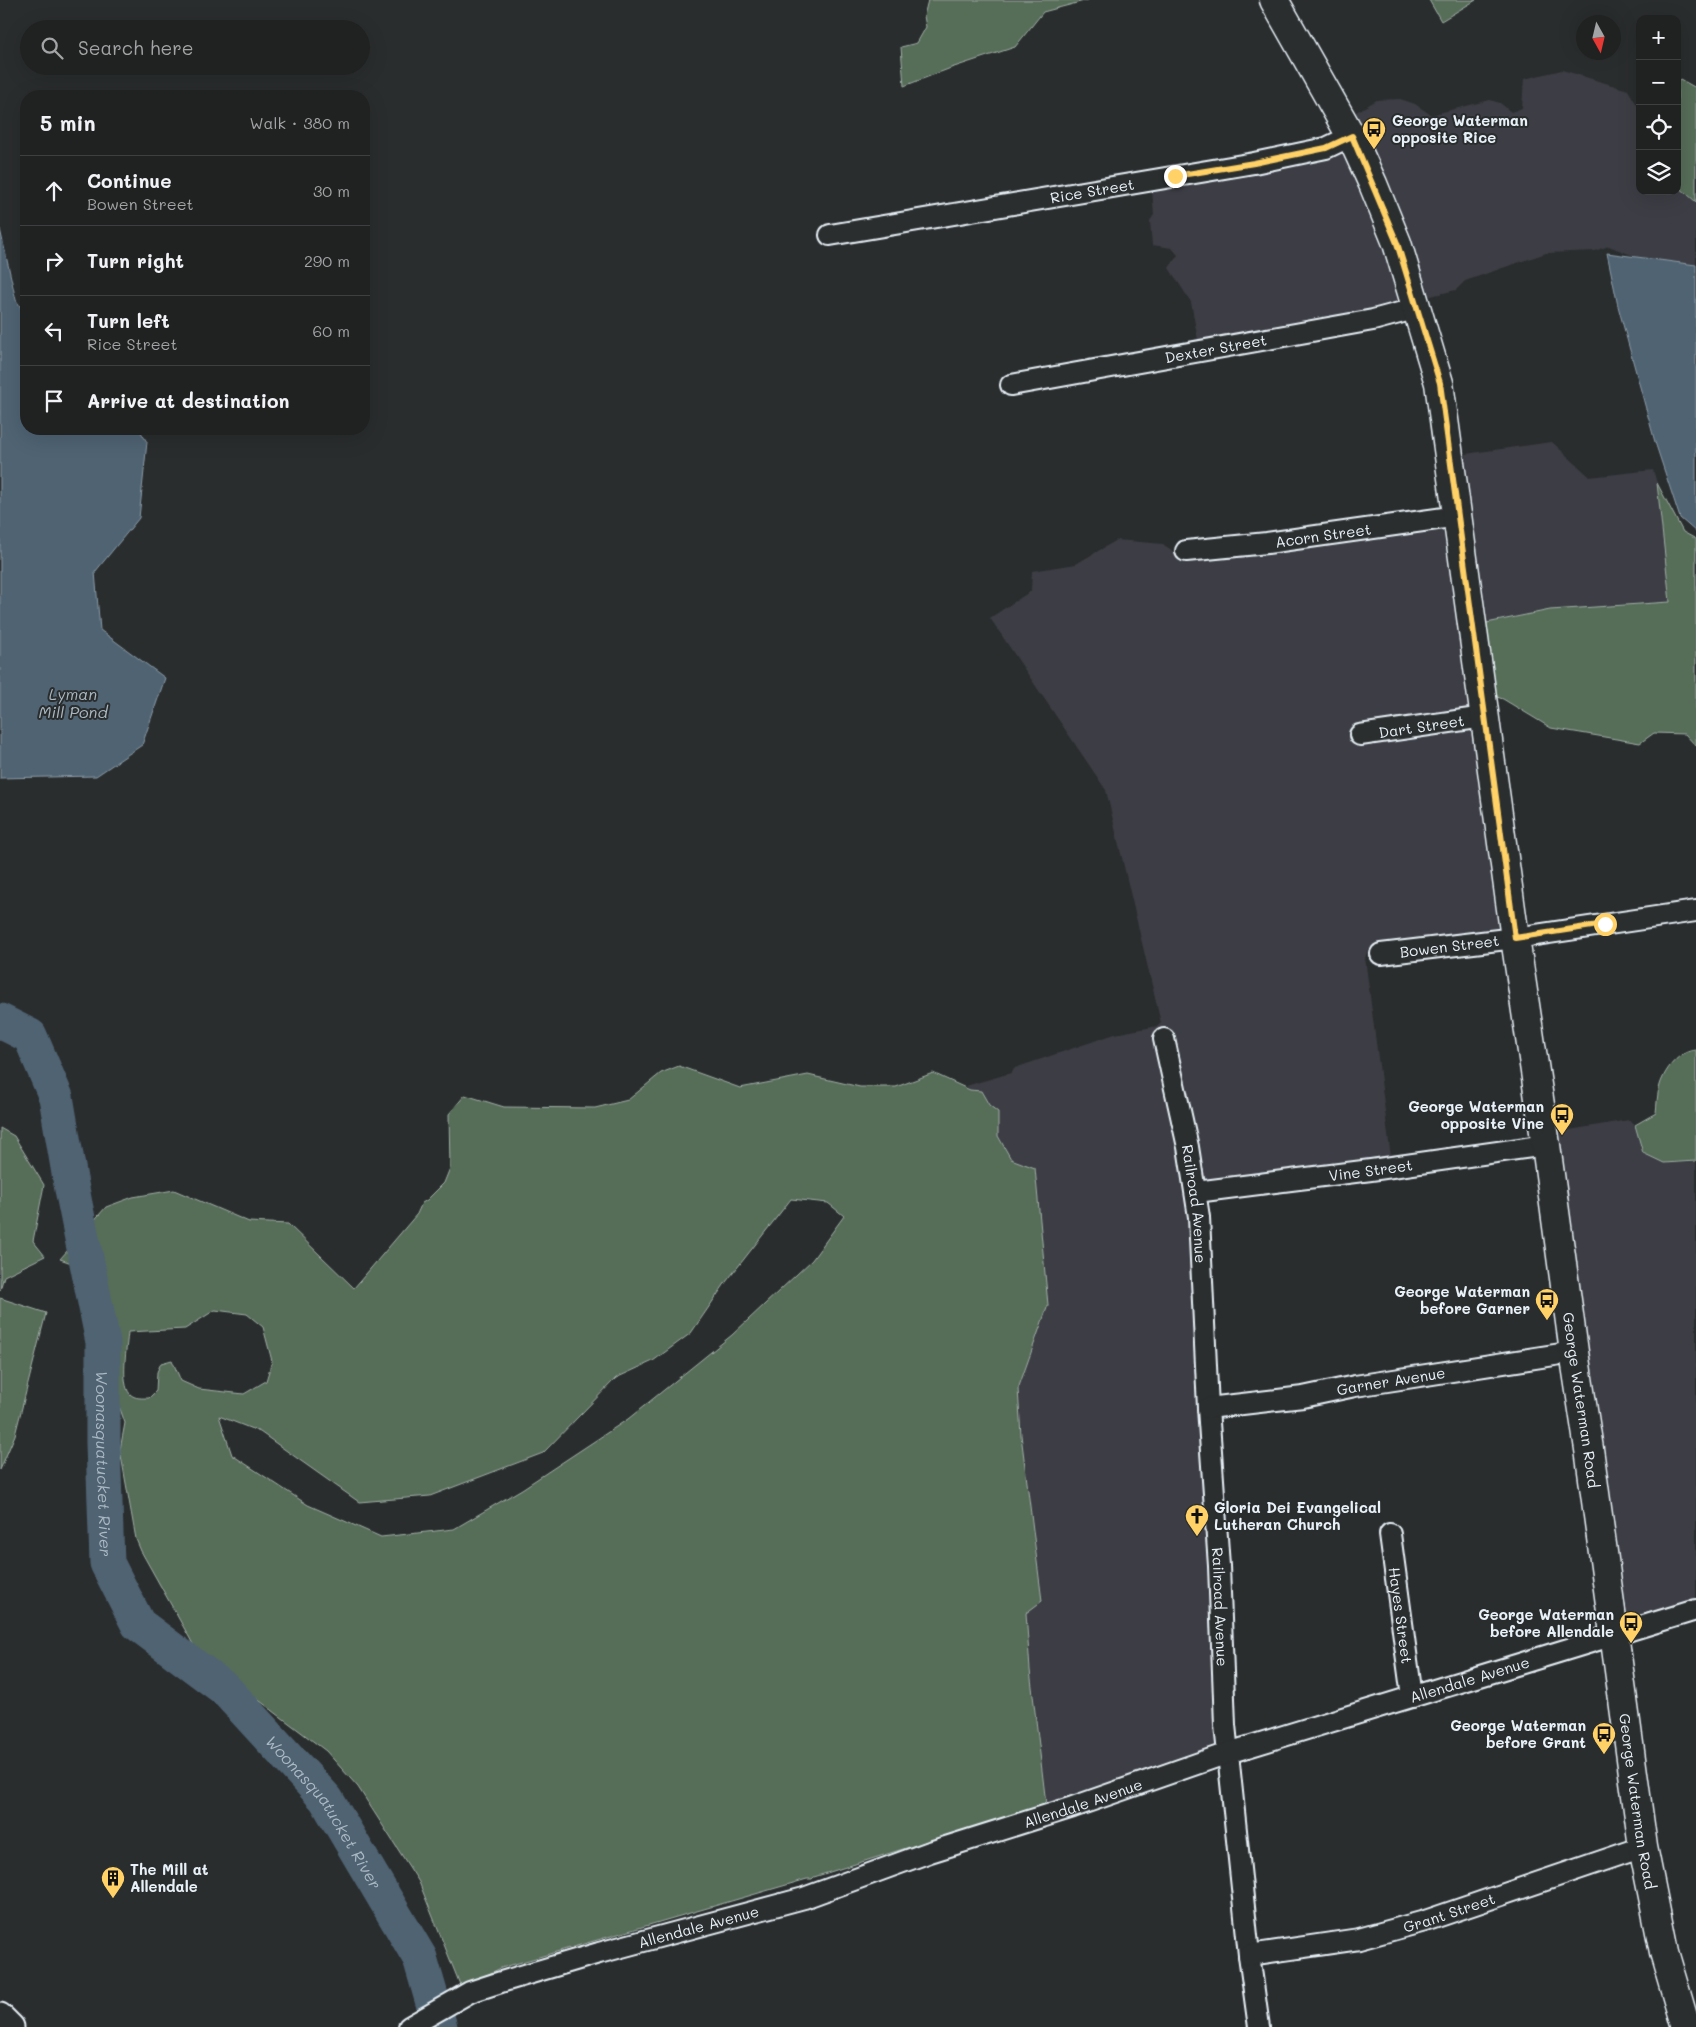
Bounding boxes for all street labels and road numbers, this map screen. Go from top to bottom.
street label: Rice Street [1049,173,1136,207]
street label: Dexter Street [1163,329,1268,367]
street label: Acorn Street [1274,518,1372,552]
street label: Dart Street [1377,710,1466,742]
street label: Bowen Street [1399,930,1500,962]
street label: Railroad Avenue [1178,1143,1211,1264]
street label: Vine Street [1327,1154,1414,1185]
street label: George Waterman Road [1559,1311,1604,1489]
street label: Garner Avenue [1335,1362,1447,1400]
street label: Railroad Avenue [1208,1547,1233,1667]
street label: Hayes Street [1385,1566,1417,1665]
street label: Allendale Avenue [1407,1652,1532,1707]
street label: George Waterman Road [1615,1712,1661,1891]
street label: Allendale Avenue [1021,1774,1145,1832]
street label: Grant Street [1401,1888,1498,1937]
street label: Allendale Avenue [636,1901,761,1952]

